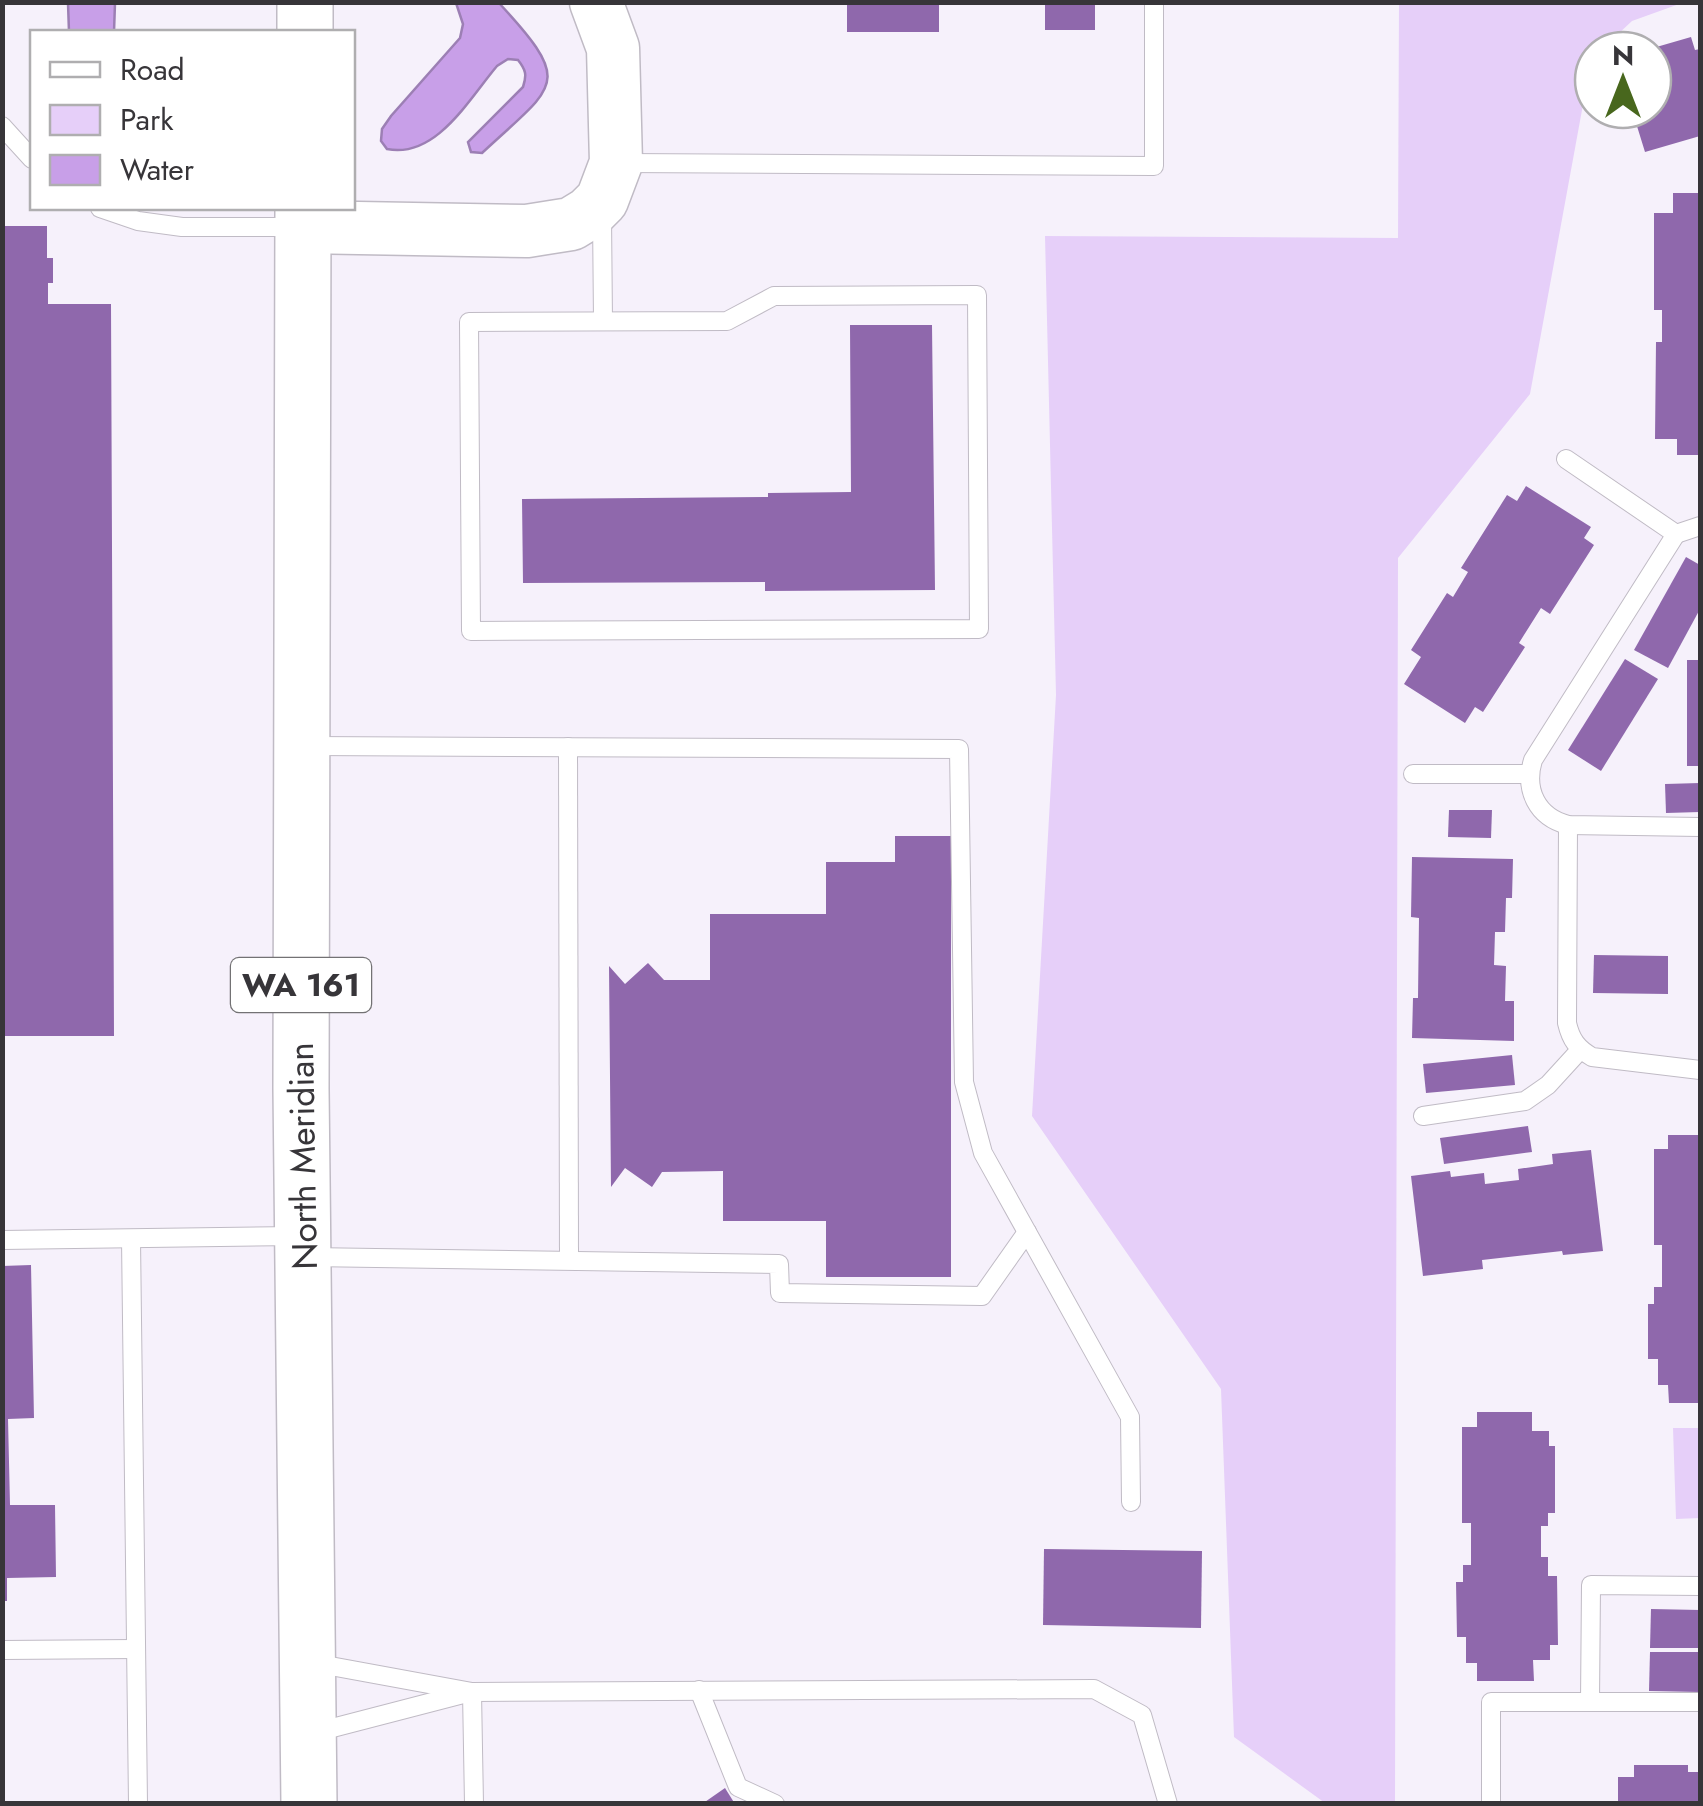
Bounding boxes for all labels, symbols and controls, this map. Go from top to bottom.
legend [30,30,355,210]
north arrow [1573,30,1673,130]
text: N [1612,35,1634,76]
text: Road [120,48,185,91]
text: Park [120,98,174,141]
text: Water [120,148,195,191]
road number: WA 161 [231,958,371,1012]
street label: North Meridian [276,1042,330,1270]

